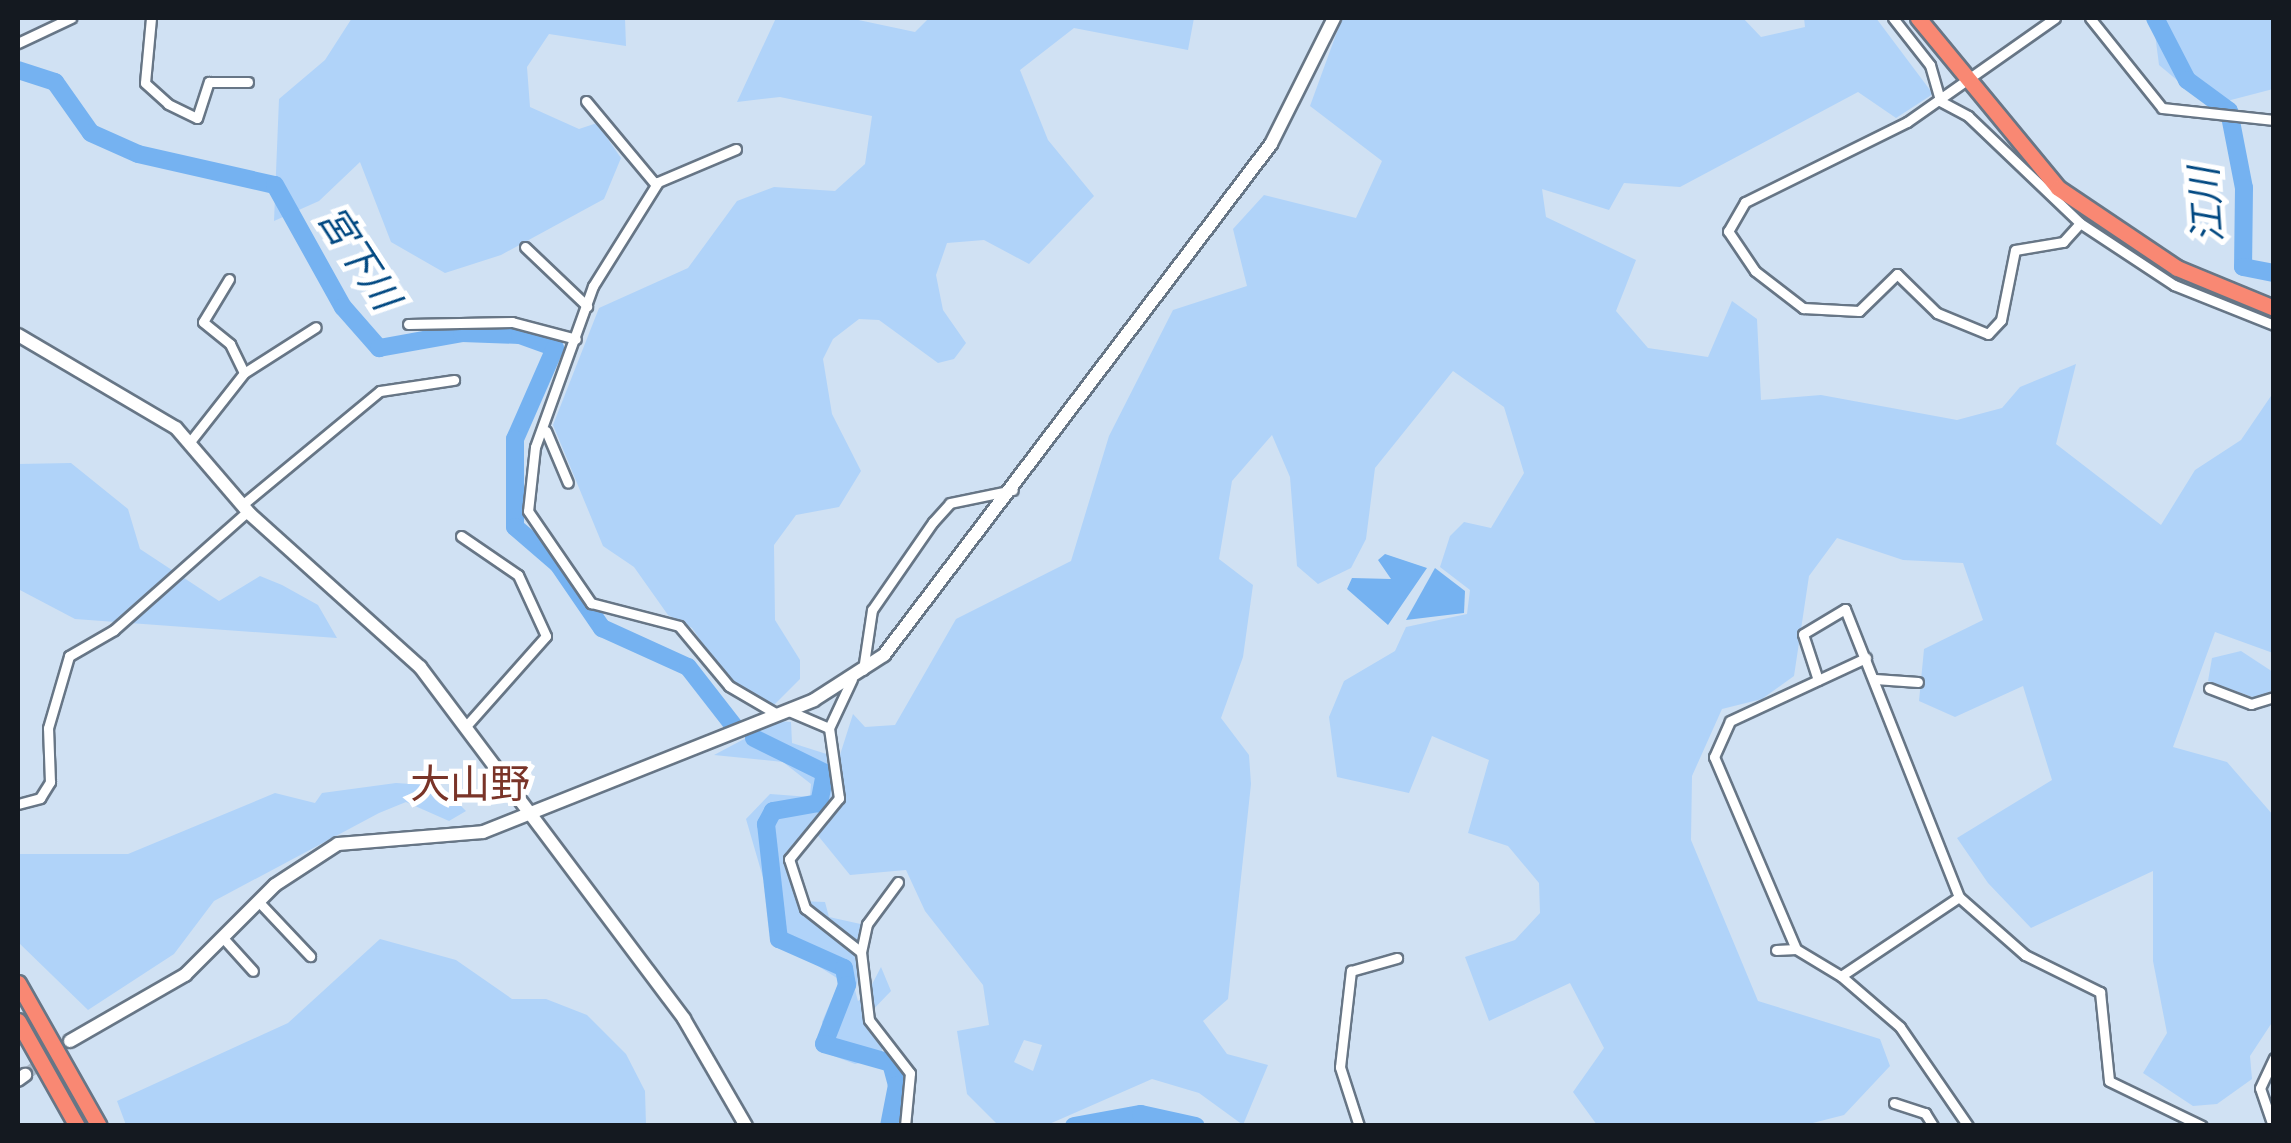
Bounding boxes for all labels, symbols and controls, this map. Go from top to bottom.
water label: 江川 [2182,166,2232,244]
water label: 宮下川 [308,198,408,318]
district label: 大山野 [410,761,530,809]

